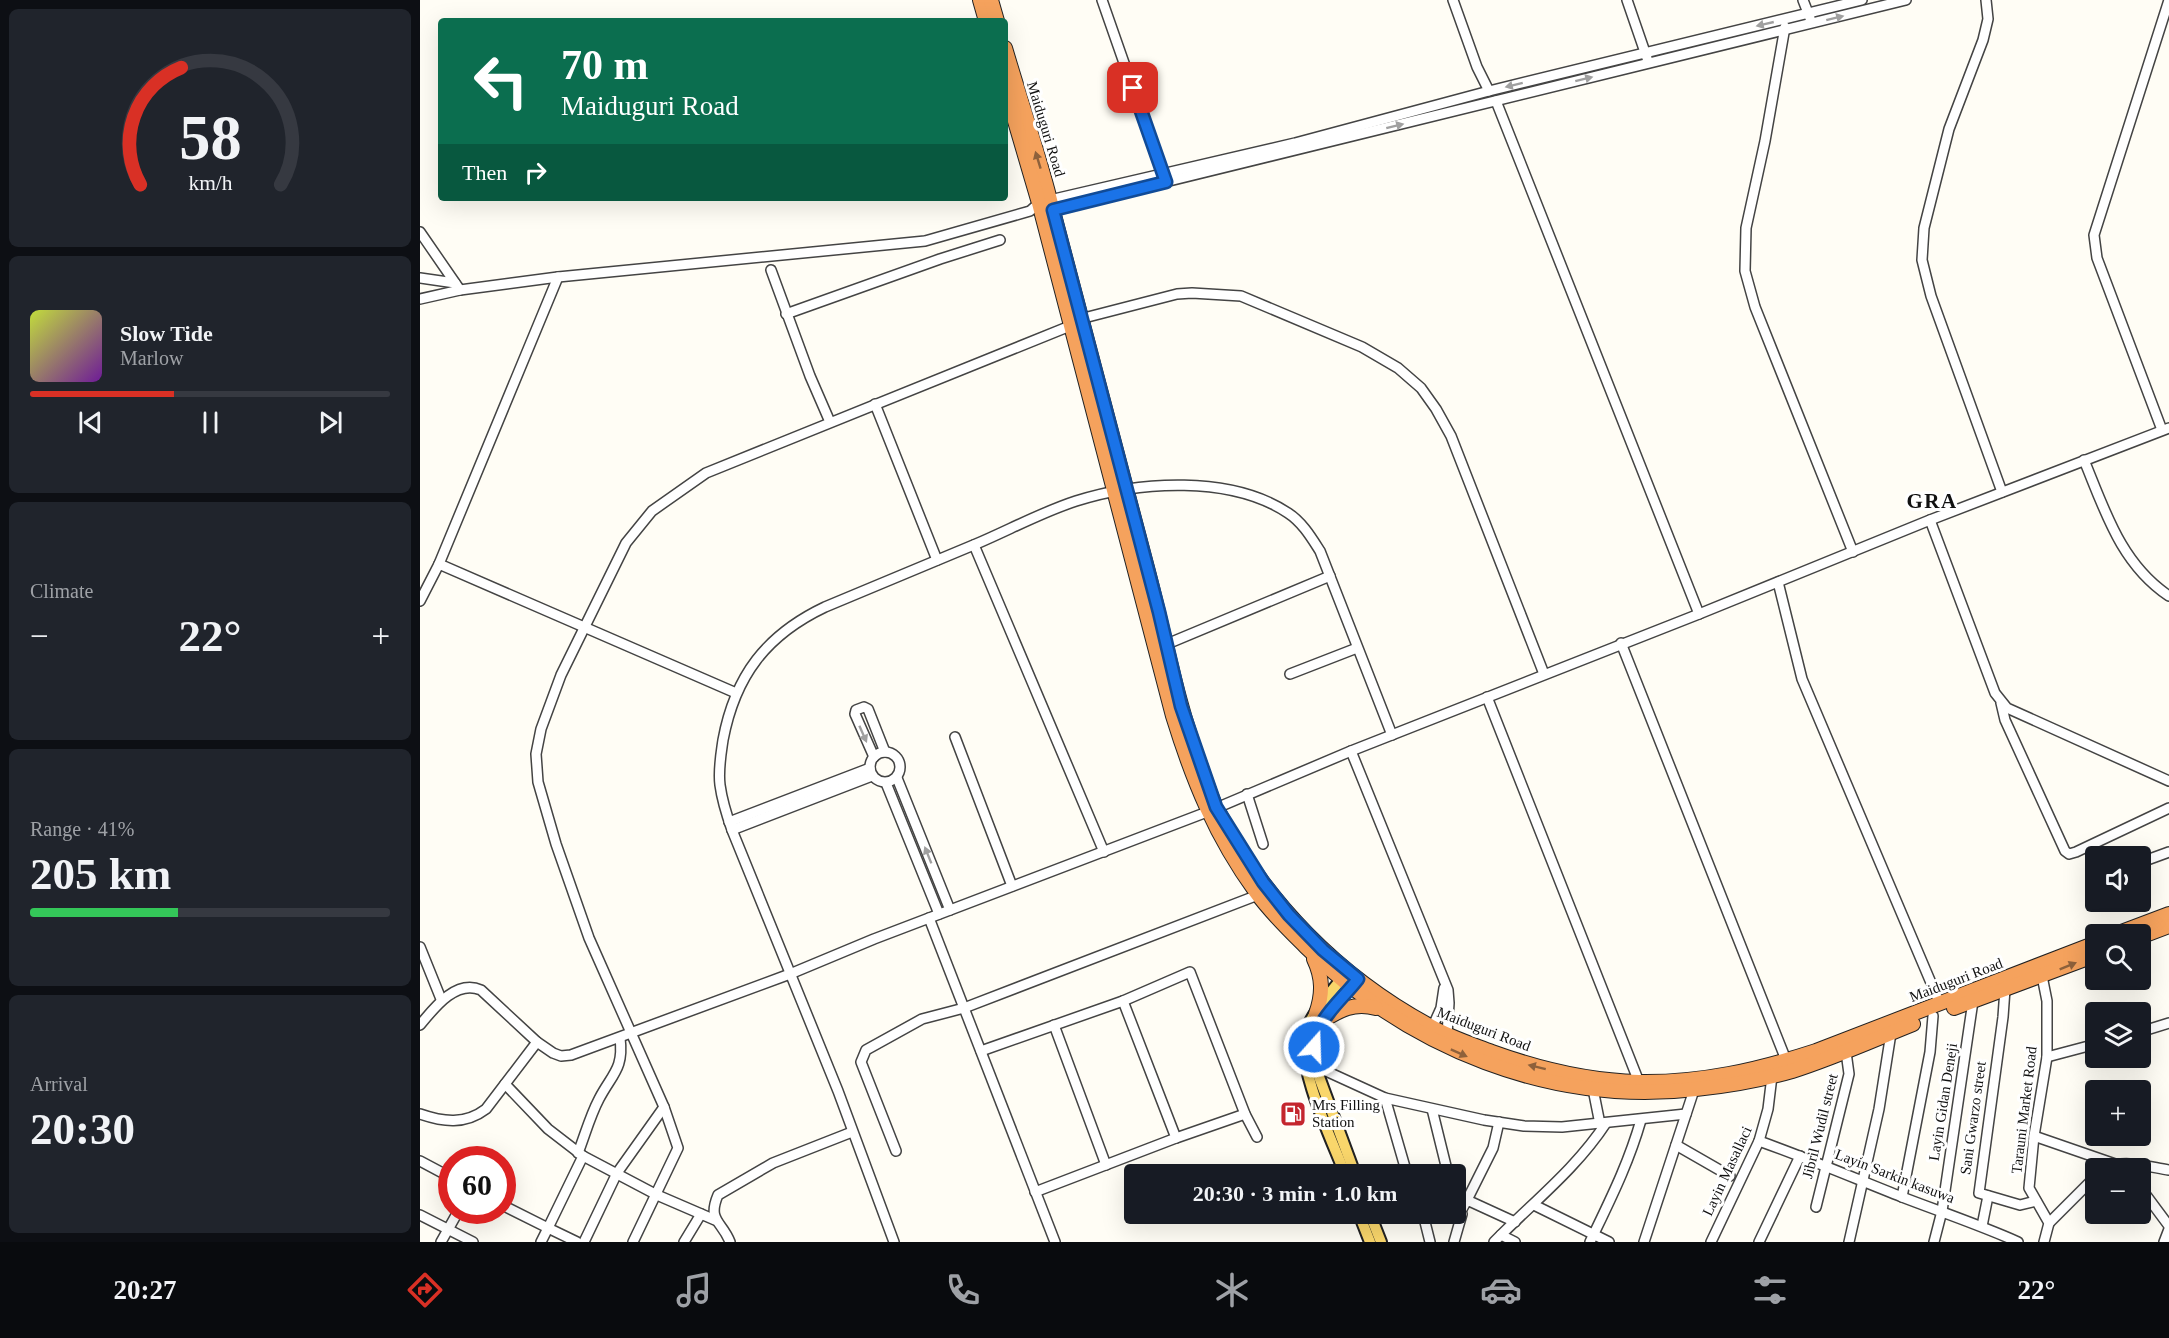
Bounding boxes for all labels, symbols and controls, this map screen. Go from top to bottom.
one-way arrow [1825,12,1844,22]
one-way arrow [1756,20,1774,30]
icon: left [462,42,540,120]
text: 70 m [561,42,649,88]
pin [1107,62,1158,113]
icon: arrive [1116,71,1149,104]
one-way arrow [1575,74,1593,84]
street label: Maiduguri Road [1024,79,1068,179]
one-way arrow [1505,80,1523,90]
text: Maiduguri Road [561,91,739,121]
text: 58 [179,103,241,172]
one-way arrow [1386,120,1404,130]
one-way arrow [1033,151,1042,169]
icon: right [519,156,552,189]
text: Then [462,160,507,185]
text: km/h [188,171,232,195]
text: Slow Tide [120,321,213,346]
text: Marlow [120,347,183,369]
icon: previous [74,406,107,439]
icon: pause [194,406,227,439]
icon: next [314,406,347,439]
district label: GRA [1906,489,1958,513]
text: Climate [30,580,93,602]
text: 22° [179,611,242,661]
text: − [30,618,49,654]
text: + [371,618,390,654]
one-way arrow [859,725,868,742]
text: Range · 41% [30,818,134,840]
one-way arrow [923,846,933,864]
map controls [2085,846,2151,1224]
button: sound [2085,846,2151,912]
text: 205 km [30,849,171,899]
button: search [2085,924,2151,990]
street label: Maiduguri Road [1907,955,2005,1005]
one-way arrow [2060,961,2078,971]
button: layers [2085,1002,2151,1068]
street label: Maiduguri Road [1435,1004,1533,1054]
position arrow [1282,1015,1346,1079]
street label: Layin Gidan Deneji [1926,1042,1960,1162]
street label: Tarauni Market Road [2008,1045,2040,1175]
one-way arrow [1451,1048,1469,1058]
street label: Sani Gwarzo street [1957,1060,1989,1176]
one-way arrow [1528,1061,1547,1071]
street label: Jibril Wudil street [1799,1071,1841,1180]
text: Arrival [30,1073,88,1095]
button: + [2085,1080,2151,1146]
place label: Mrs Filling Station [1312,1097,1380,1130]
fuel station icon: Mrs Filling Station [1278,1099,1308,1129]
text: 20:30 [30,1104,135,1154]
street label: Layin Masallaci [1699,1124,1755,1218]
speed limit sign: 60 [438,1146,516,1224]
street label: Layin Sarkin kasuwa [1833,1146,1957,1206]
button: − [2085,1158,2151,1224]
text: 20:30 · 3 min · 1.0 km [1193,1181,1397,1206]
icon: directions [404,1269,446,1311]
icon: music [673,1269,715,1311]
icon: phone [942,1269,984,1311]
icon: climate [1211,1269,1253,1311]
icon: car [1480,1269,1522,1311]
icon: filters [1749,1269,1791,1311]
text: 20:27 [114,1275,177,1305]
text: 22° [2018,1275,2055,1305]

